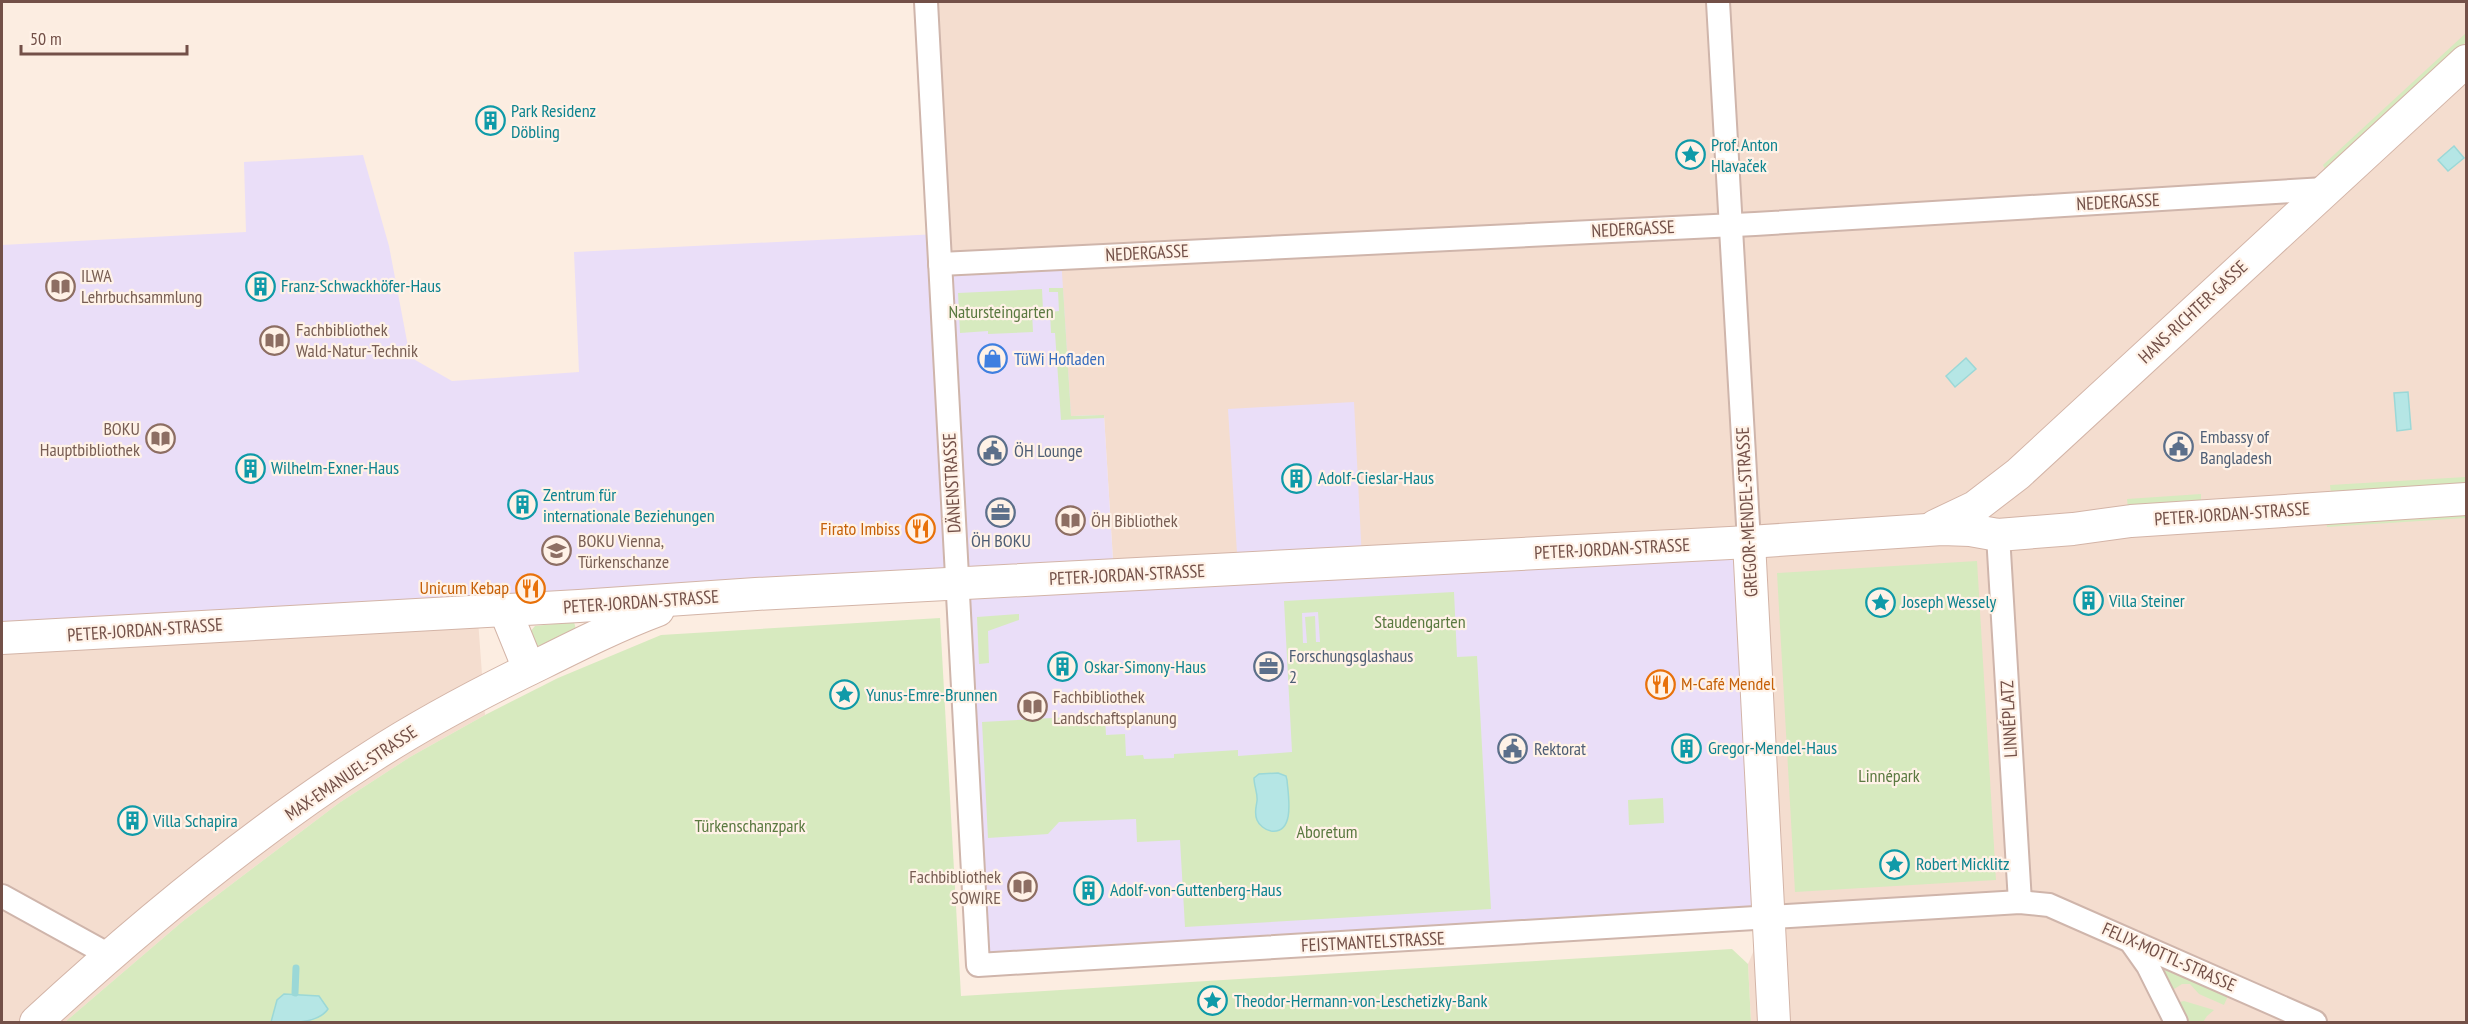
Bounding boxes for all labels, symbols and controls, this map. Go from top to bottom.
scale bar [21,18,188,56]
text: 50 m [30,27,62,50]
place label: Park Residenz Döbling [511,99,596,143]
building icon: Park Residenz Döbling [474,105,506,137]
place label: Prof. Anton Hlavaček [1711,133,1778,177]
place icon: Prof. Anton Hlavaček [1674,139,1706,171]
street label: NEDERGASSE [2076,188,2160,215]
street label: NEDERGASSE [1591,215,1675,242]
street label: NEDERGASSE [1105,239,1189,266]
street label: HANS-RICHTER-GASSE [2133,255,2252,368]
place label: ILWA Lehrbuchsammlung [81,264,202,308]
library icon: ILWA Lehrbuchsammlung [44,270,76,302]
building icon: Franz-Schwackhöfer-Haus [244,270,276,302]
place label: Franz-Schwackhöfer-Haus [281,274,441,297]
park label: Natursteingarten [948,300,1054,323]
place label: Fachbibliothek Wald-Natur-Technik [296,318,418,362]
library icon: Fachbibliothek Wald-Natur-Technik [259,324,291,356]
shop icon: TüWi Hofladen [977,343,1009,375]
place label: TüWi Hofladen [1014,347,1105,370]
place label: BOKU Hauptbibliothek [40,417,140,461]
library icon: BOKU Hauptbibliothek [145,423,177,455]
place label: Embassy of Bangladesh [2200,425,2272,469]
street label: GREGOR-MENDEL-STRASSE [1731,426,1762,598]
public building icon: Embassy of Bangladesh [2163,431,2195,463]
street label: DÄNENSTRASSE [937,432,966,534]
public building icon: ÖH Lounge [977,435,1009,467]
place label: ÖH Lounge [1014,439,1083,462]
building icon: Wilhelm-Exner-Haus [234,452,266,484]
place label: Wilhelm-Exner-Haus [271,456,399,479]
building icon: Adolf-Cieslar-Haus [1281,462,1313,494]
place label: Adolf-Cieslar-Haus [1318,466,1434,489]
place label: Zentrum für internationale Beziehungen [543,483,715,527]
building icon: Zentrum für internationale Beziehungen [506,489,538,521]
office icon: ÖH BOKU [985,496,1017,528]
street label: PETER-JORDAN-STRASSE [2153,497,2311,530]
library icon: ÖH Bibliothek [1054,505,1086,537]
place label: ÖH Bibliothek [1091,509,1178,532]
restaurant icon: Firato Imbiss [905,513,937,545]
place label: Firato Imbiss [820,517,900,540]
place label: BOKU Vienna, Türkenschanze [578,529,669,573]
place label: ÖH BOKU [971,529,1031,552]
street label: PETER-JORDAN-STRASSE [1534,533,1690,564]
school or university icon: BOKU Vienna, Türkenschanze [541,535,573,567]
street label: PETER-JORDAN-STRASSE [1049,559,1205,590]
restaurant icon: Unicum Kebap [514,572,546,604]
place label: Unicum Kebap [420,576,509,599]
street label: PETER-JORDAN-STRASSE [562,585,720,618]
building icon: Villa Steiner [2072,585,2104,617]
place icon: Joseph Wessely [1865,586,1897,618]
place label: Villa Steiner [2108,589,2185,612]
place label: Joseph Wessely [1901,590,1997,613]
park label: Staudengarten [1374,610,1466,633]
street label: PETER-JORDAN-STRASSE [66,613,224,646]
place label: Forschungsglashaus 2 [1289,644,1413,688]
office icon: Forschungsglashaus 2 [1252,650,1284,682]
building icon: Oskar-Simony-Haus [1047,651,1079,683]
place label: Oskar-Simony-Haus [1084,655,1206,678]
restaurant icon: M-Café Mendel [1644,668,1676,700]
place label: M-Café Mendel [1681,672,1776,695]
place icon: Yunus-Emre-Brunnen [829,679,861,711]
street label: LINNÉPLATZ [1995,680,2022,758]
place label: Yunus-Emre-Brunnen [866,683,997,706]
place label: Fachbibliothek Landschaftsplanung [1053,685,1177,729]
library icon: Fachbibliothek Landschaftsplanung [1016,691,1048,723]
street label: MAX-EMANUEL-STRASSE [280,720,421,825]
building icon: Gregor-Mendel-Haus [1671,732,1703,764]
public building icon: Rektorat [1497,733,1529,765]
place label: Gregor-Mendel-Haus [1708,736,1837,759]
place label: Rektorat [1534,737,1586,760]
park label: Linnépark [1858,764,1920,787]
building icon: Villa Schapira [116,805,148,837]
place label: Villa Schapira [152,809,238,832]
park label: Türkenschanzpark [695,814,805,837]
park label: Aboretum [1297,820,1357,843]
place icon: Robert Micklitz [1879,848,1911,880]
place label: Robert Micklitz [1916,852,2009,875]
place label: Fachbibliothek SOWIRE [909,865,1001,909]
library icon: Fachbibliothek SOWIRE [1006,871,1038,903]
building icon: Adolf-von-Guttenberg-Haus [1073,874,1105,906]
place label: Adolf-von-Guttenberg-Haus [1110,878,1282,901]
street label: FELIX-MOTTL-STRASSE [2099,917,2240,996]
street label: FEISTMANTELSTRASSE [1301,926,1445,957]
place icon: Theodor-Hermann-von-Leschetizky-Bank [1197,985,1229,1017]
place label: Theodor-Hermann-von-Leschetizky-Bank [1234,989,1488,1012]

